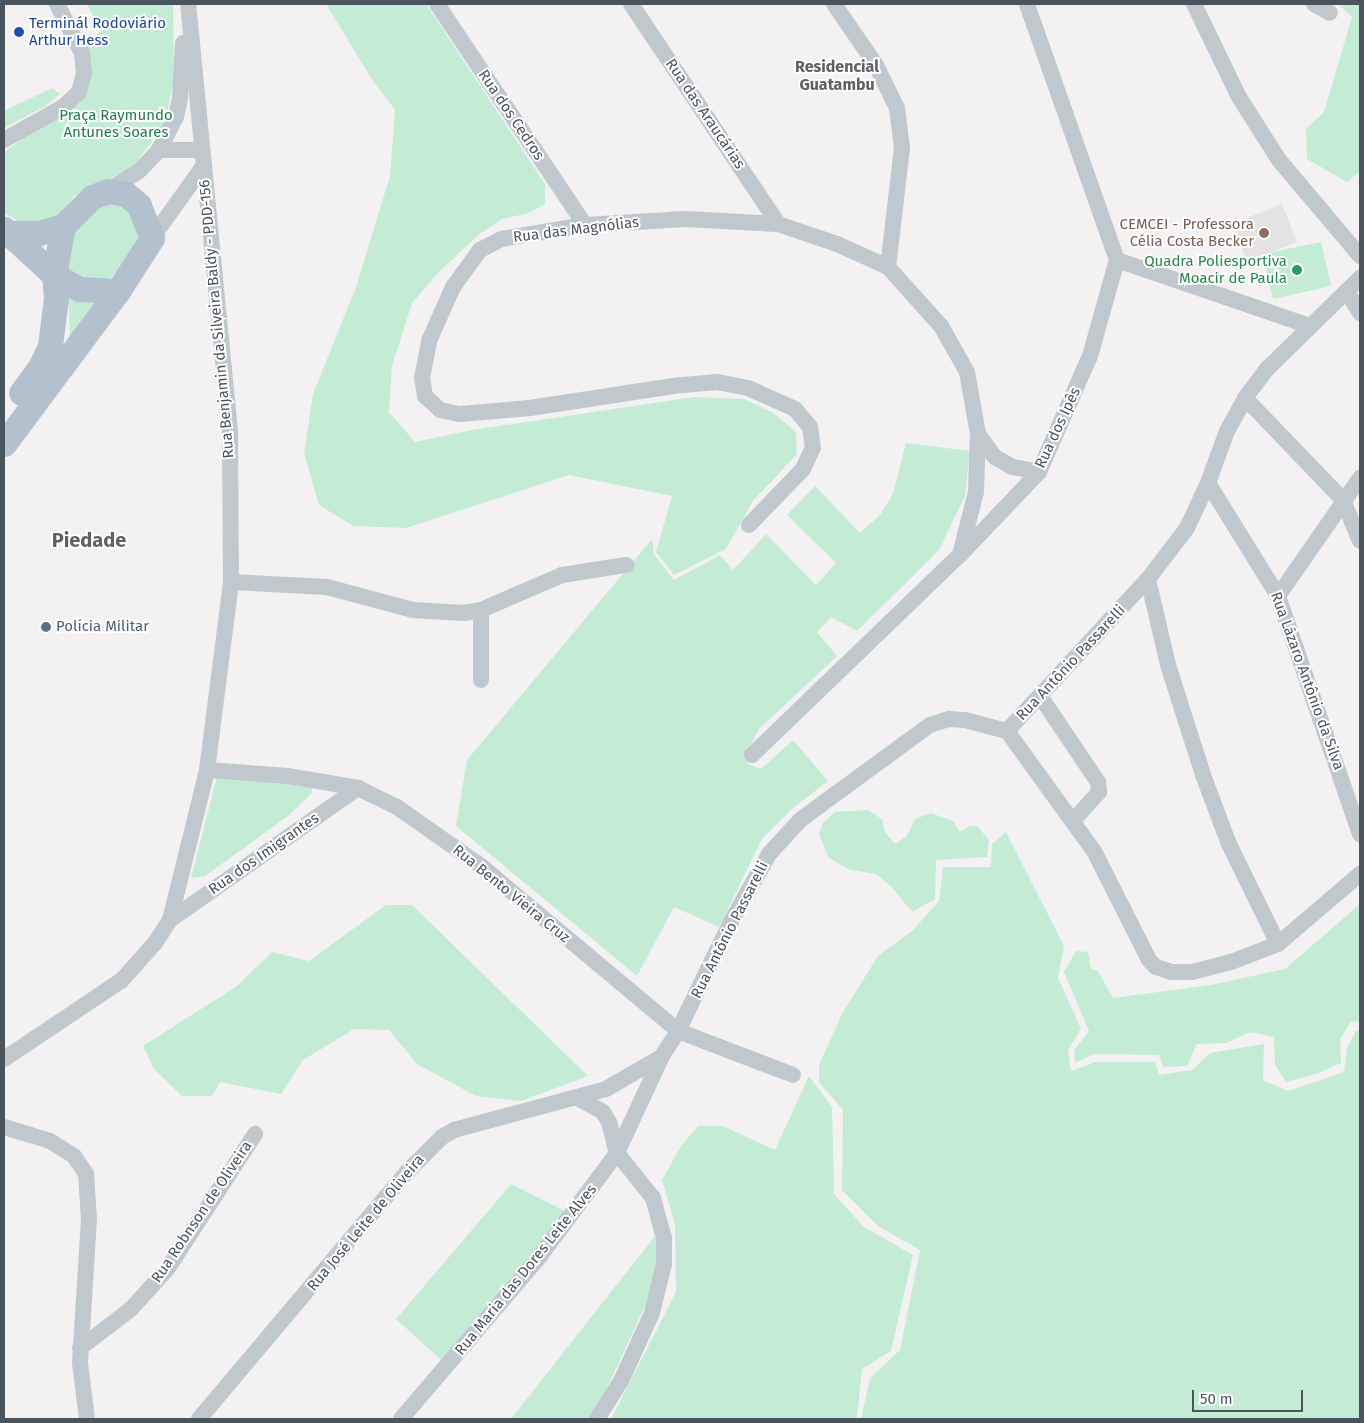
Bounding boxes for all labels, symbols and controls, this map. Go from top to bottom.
place label: Terminál Rodoviário Arthur Hess [29,14,166,49]
marker: Terminál Rodoviário Arthur Hess [13,26,25,38]
street label: Rua das Araucárias [662,56,748,172]
district label: Residencial Guatambu [795,57,879,95]
street label: Rua dos Cedros [474,66,548,164]
park label: Praça Raymundo Antunes Soares [59,106,173,141]
street label: Rua Benjamin da Silveira Baldy - PDD-156 [196,179,238,459]
street label: Rua das Magnólias [512,213,640,247]
place label: CEMCEI - Professora Célia Costa Becker [1120,215,1254,250]
marker: CEMCEI - Professora Célia Costa Becker [1258,227,1270,239]
place label: Quadra Poliesportiva Moacir de Paula [1144,252,1287,287]
marker: Quadra Poliesportiva Moacir de Paula [1291,264,1303,276]
street label: Rua dos Ipês [1031,385,1085,471]
district label: Piedade [52,528,126,552]
street label: Rua Lázaro Antônio da Silva [1266,590,1348,772]
street label: Rua Antônio Passarelli [1013,602,1129,724]
place label: Polícia Militar [56,618,149,636]
marker: Polícia Militar [40,621,52,633]
street label: Rua dos Imigrantes [205,809,323,899]
street label: Rua Bento Vieira Cruz [449,841,573,947]
street label: Rua Antônio Passarelli [688,858,772,1002]
street label: Rua Robnson de Oliveira [148,1138,256,1286]
street label: Rua José Leite de Oliveira [304,1151,428,1295]
street label: Rua Maria das Dores Leite Alves [451,1181,601,1359]
scale bar [1194,1380,1305,1412]
text: 50 m [1200,1390,1233,1408]

